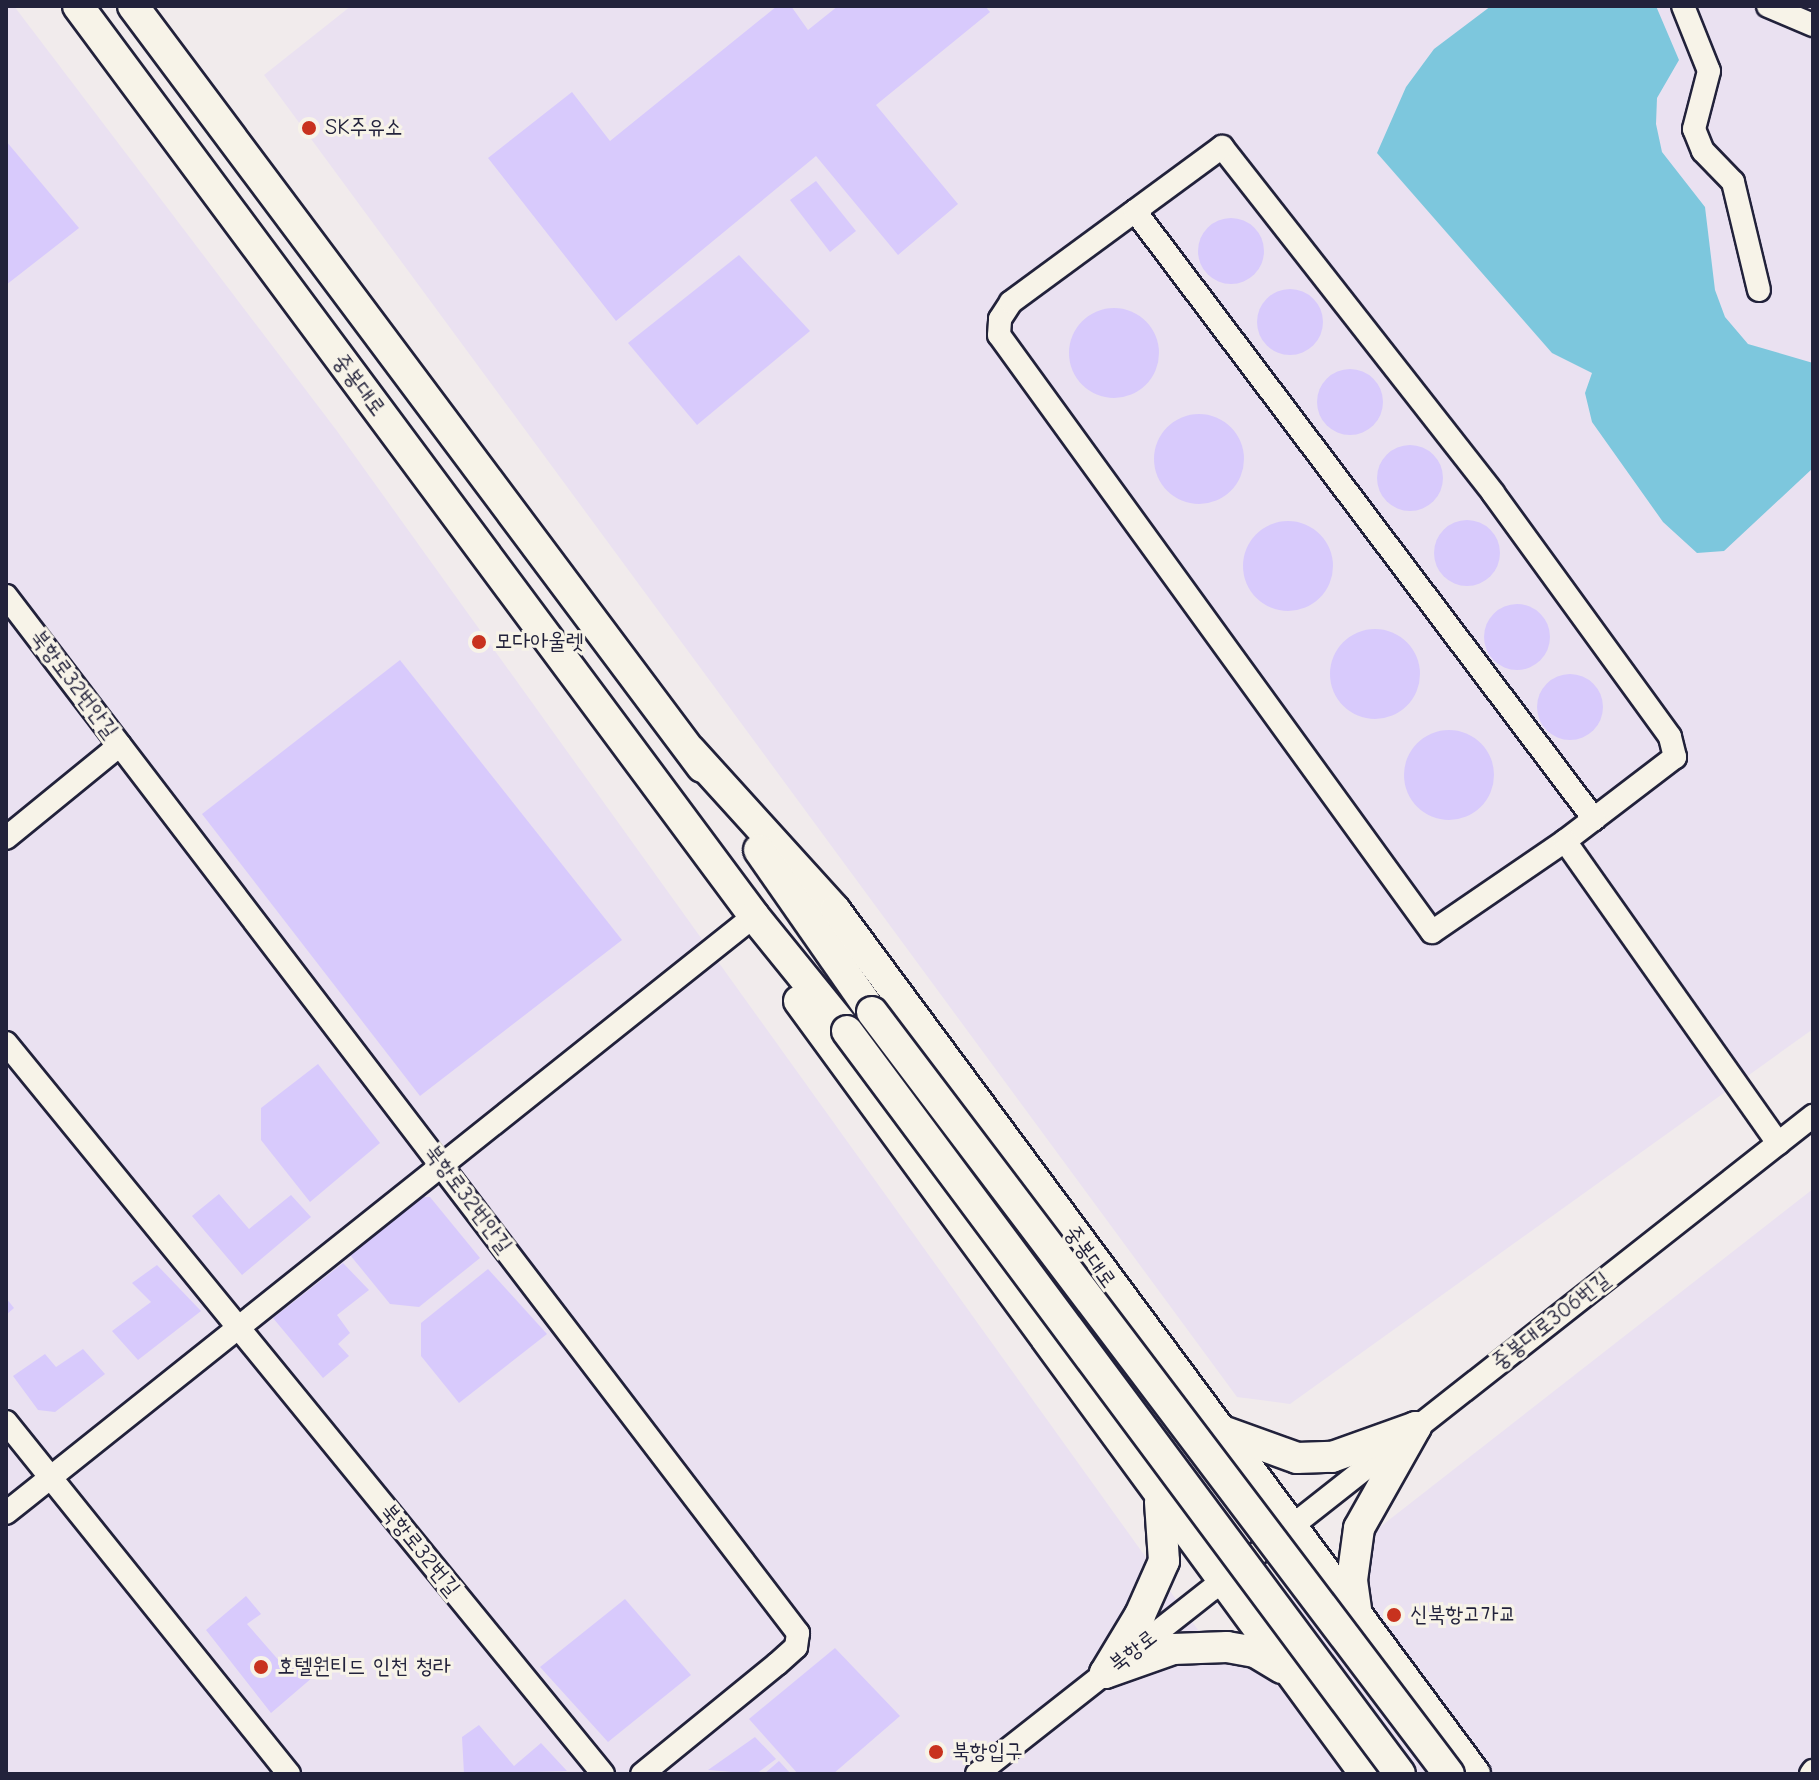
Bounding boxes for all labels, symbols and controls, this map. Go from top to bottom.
place label: SK주유소 [325,115,403,141]
marker: SK주유소 [300,119,318,137]
street label: 중봉대로 [327,349,391,421]
street label: 북항로32번안길 [25,625,123,743]
place label: 모다아울렛 [495,629,584,655]
marker: 모다아울렛 [470,633,488,651]
street label: 북항로32번안길 [419,1140,517,1258]
street label: 중봉대로 [1059,1221,1121,1293]
street label: 중봉대로306번길 [1487,1267,1615,1375]
street label: 북항로32번길 [375,1499,465,1601]
place label: 신북항고가교 [1410,1602,1516,1628]
marker: 신북항고가교 [1385,1606,1403,1624]
street label: 북항로 [1104,1624,1162,1678]
place label: 호텔원티드 인천 청라 [277,1654,451,1680]
marker: 호텔원티드 인천 청라 [252,1658,270,1676]
place label: 북항입구 [952,1739,1023,1765]
marker: 북항입구 [927,1743,945,1761]

